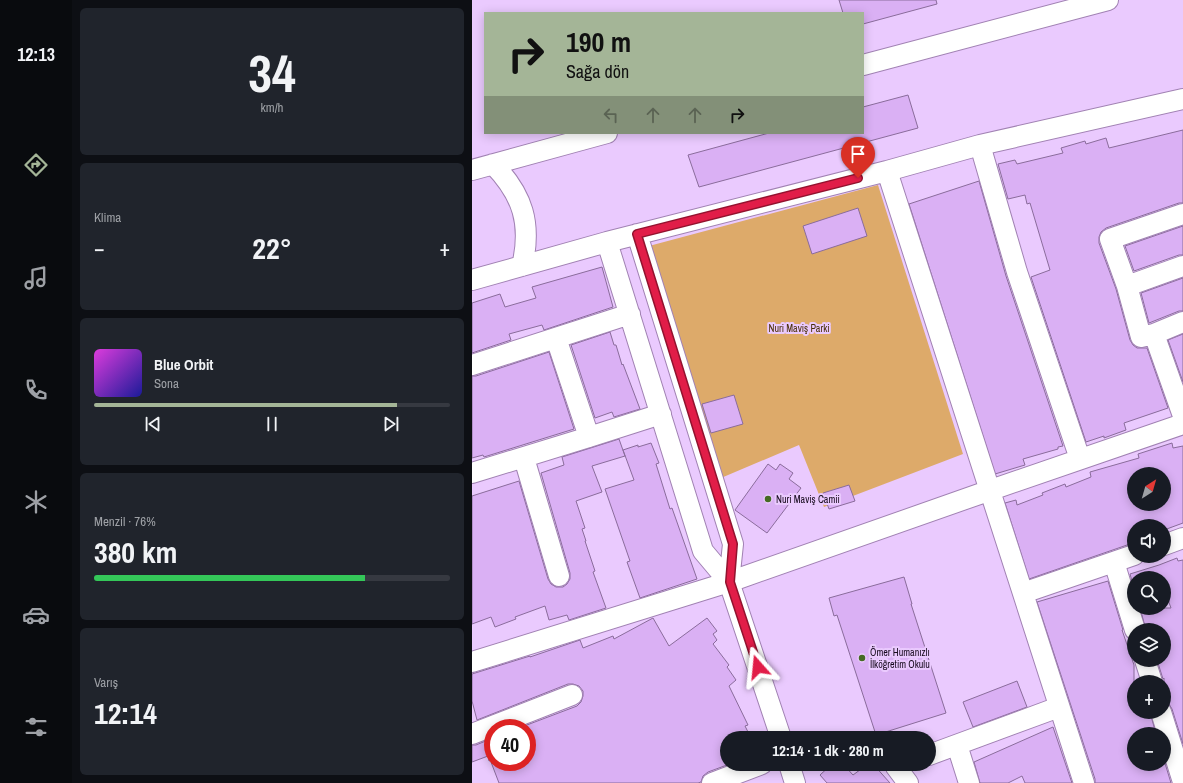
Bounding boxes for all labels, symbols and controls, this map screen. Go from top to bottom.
text: 190 m [566,23,631,61]
icon: right [500,28,552,80]
text: 34 [248,38,296,108]
text: 12:13 [17,42,55,67]
text: Sağa dön [566,59,629,84]
text: km/h [260,99,284,116]
icon: left [600,104,622,126]
icon: ahead [642,104,664,126]
icon: ahead [684,104,706,126]
icon: right [726,104,748,126]
pin [841,137,875,178]
icon: arrive [847,143,869,165]
icon: directions [22,151,50,179]
text: Klima [94,209,121,226]
text: 22° [252,228,292,268]
text: − [94,233,105,263]
text: + [439,233,450,263]
icon: music [22,264,50,292]
park label: Nuri Maviş Parki [768,322,830,335]
text: Blue Orbit [154,354,213,375]
text: Sona [154,375,179,392]
icon: phone [22,376,50,404]
icon: previous [142,413,164,435]
icon: pause [261,413,283,435]
icon: next [380,413,402,435]
north arrow [1127,467,1171,511]
map controls [1127,467,1171,771]
icon: climate [22,488,50,516]
place label: Nuri Maviş Camii [776,493,840,506]
marker: Nuri Maviş Camii [763,494,773,504]
text: Menzil · 76% [94,513,156,530]
button: sound [1127,519,1171,563]
text: 380 km [94,532,177,572]
button: search [1127,571,1171,615]
icon: car [22,601,50,629]
button: layers [1127,623,1171,667]
position arrow [737,646,779,688]
place label: Ömer Humanızlı İlköğretim Okulu [870,646,930,671]
marker: Ömer Humanızlı İlköğretim Okulu [857,653,867,663]
text: Varış [94,674,118,691]
button: + [1127,675,1171,719]
text: 12:14 [94,693,157,733]
icon: filters [22,713,50,741]
speed limit sign: 40 [484,719,536,771]
button: − [1127,727,1171,771]
text: 12:14 · 1 dk · 280 m [772,740,884,761]

